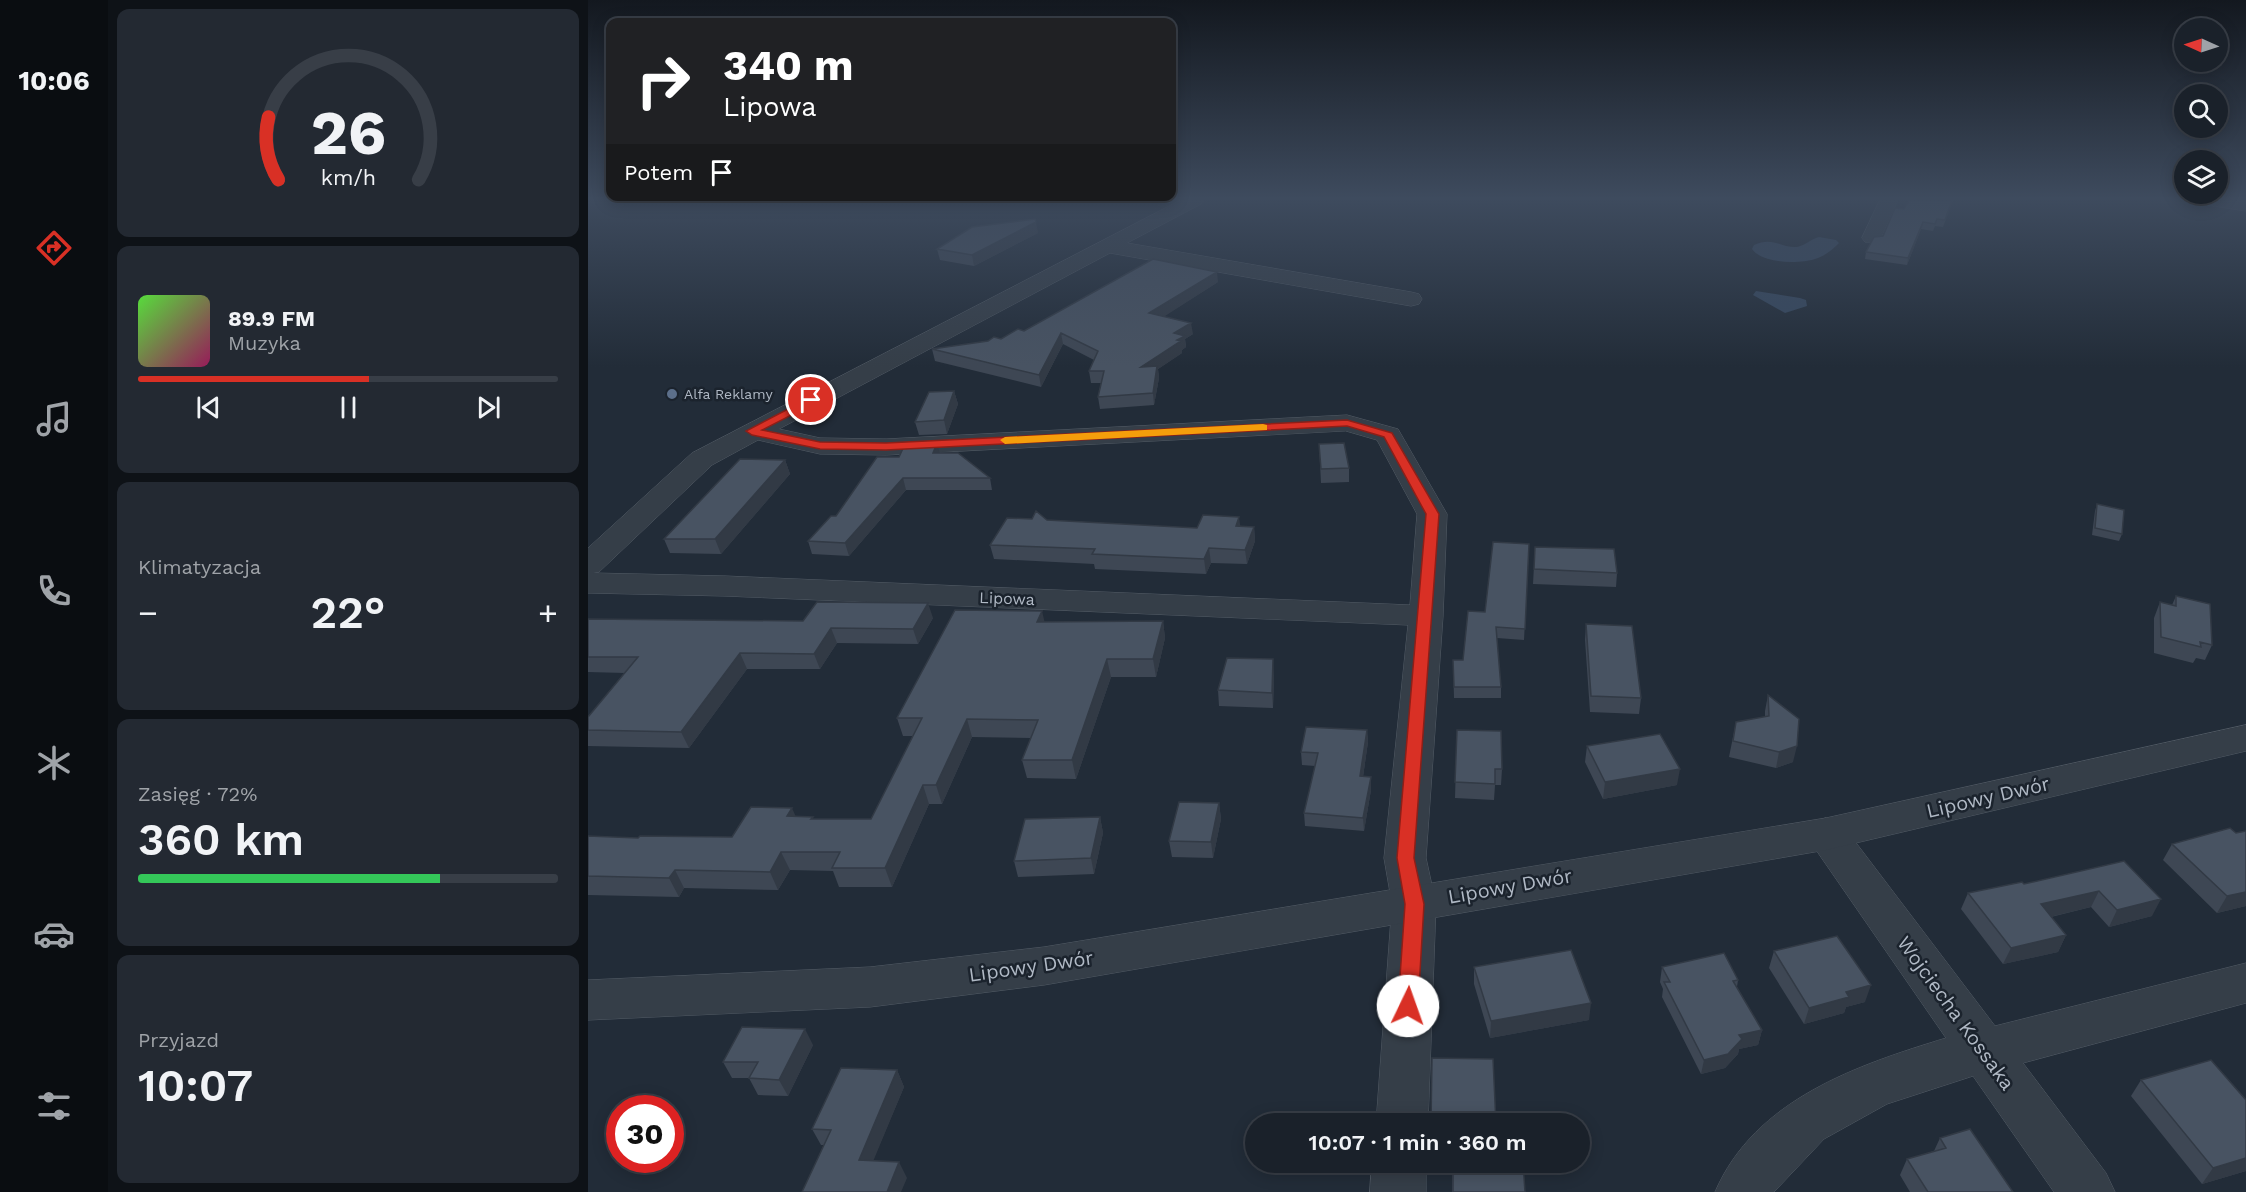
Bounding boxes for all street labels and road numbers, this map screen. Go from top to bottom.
street label: Lipowa [979,588,1035,609]
street label: Lipowy Dwór [1924,771,2052,823]
street label: Lipowy Dwór [1446,863,1574,909]
street label: Wojciecha Kossaka [1892,931,2020,1095]
street label: Lipowy Dwór [967,945,1095,987]

